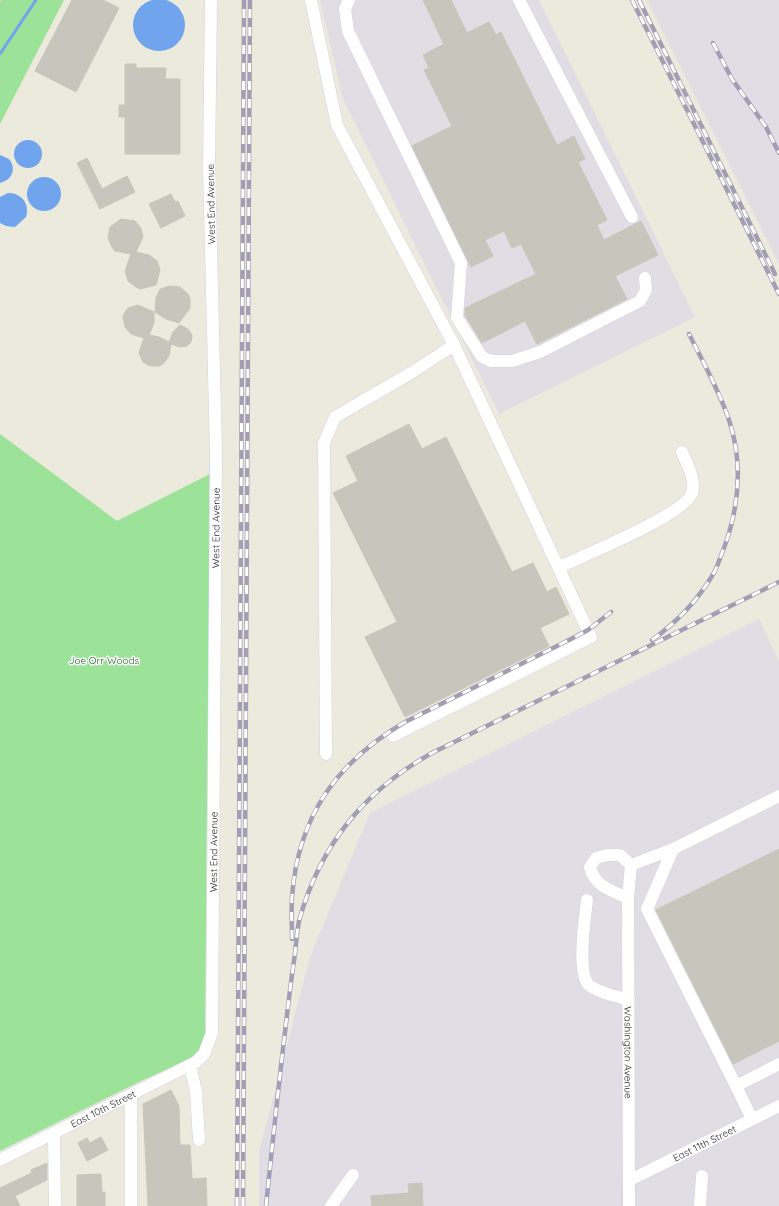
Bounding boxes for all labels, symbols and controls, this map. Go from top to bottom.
street label: West End Avenue [204,163,218,244]
street label: West End Avenue [209,487,222,568]
park label: Joe Orr Woods [69,654,140,667]
street label: West End Avenue [206,811,220,892]
street label: Washington Avenue [622,1006,635,1099]
street label: East 10th Street [68,1087,138,1130]
street label: East 11th Street [670,1122,739,1164]

